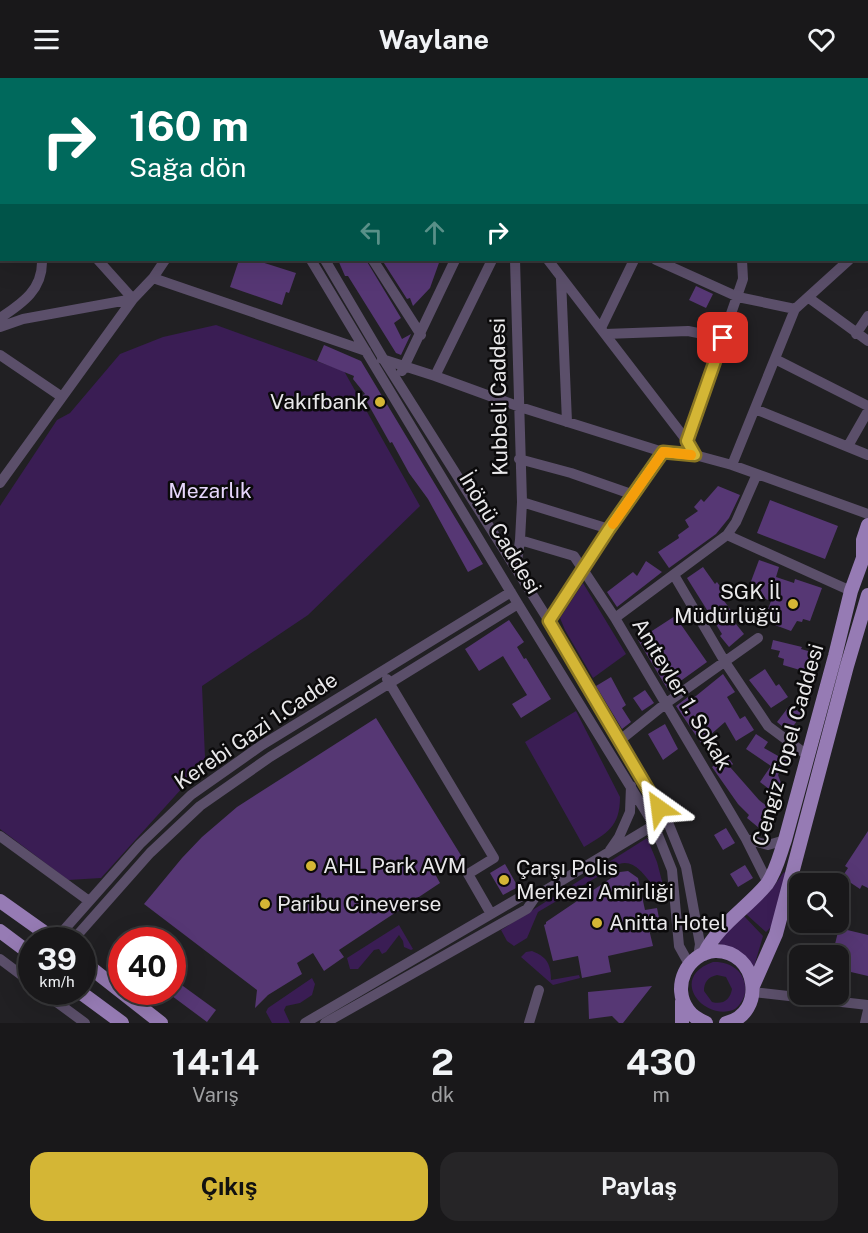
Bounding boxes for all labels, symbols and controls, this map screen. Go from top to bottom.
icon: menu [30,23,63,56]
text: Waylane [379,23,489,55]
icon: heart [805,23,838,56]
text: 160 m [129,101,249,150]
icon: right [30,102,108,180]
text: Sağa dön [129,151,246,183]
icon: left [355,216,388,249]
icon: ahead [418,216,451,249]
icon: right [481,216,514,249]
pin [697,312,748,363]
street label: Kubbeli Caddesi [485,318,512,476]
icon: arrive [706,321,739,354]
place label: Vakıfbank [270,389,368,414]
marker: Vakıfbank [373,395,387,409]
street label: İnönü Caddesi [454,467,547,598]
park label: Mezarlık [168,478,252,503]
place label: SGK İl Müdürlüğü [674,579,781,628]
marker: SGK İl Müdürlüğü [786,597,800,611]
street label: Anıtevler 1. Sokak [627,613,738,774]
street label: Cengiz Topel Caddesi [747,641,828,849]
street label: Kerebi Gazi 1.Cadde [170,667,342,794]
position arrow [627,776,691,840]
place label: AHL Park AVM [323,853,466,878]
place label: Çarşı Polis Merkezi Amirliği [516,855,674,904]
marker: AHL Park AVM [304,859,318,873]
marker: Çarşı Polis Merkezi Amirliği [497,873,511,887]
map controls [789,873,849,1005]
button: search [789,873,849,933]
place label: Paribu Cineverse [277,891,441,916]
marker: Paribu Cineverse [258,897,272,911]
place label: Anitta Hotel [609,910,727,935]
marker: Anitta Hotel [590,916,604,930]
speed limit sign: 40 [108,927,186,1005]
text: 39 [37,941,77,977]
button: layers [789,945,849,1005]
text: km/h [39,973,75,990]
text: 14:14 [172,1041,259,1083]
text: 2 [431,1041,454,1083]
text: 430 [626,1041,696,1083]
text: Varış [192,1083,239,1107]
text: dk [431,1083,454,1107]
text: m [652,1083,670,1107]
button: Çıkış [30,1152,428,1221]
button: Paylaş [440,1152,838,1221]

